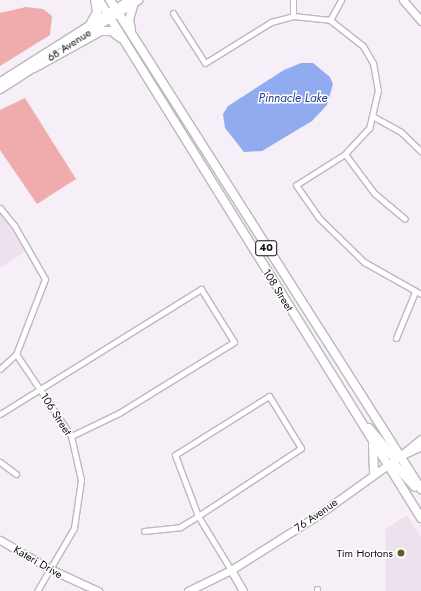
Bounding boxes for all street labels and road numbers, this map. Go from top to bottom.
street label: 68 Avenue [44,26,94,64]
road number: 40 [255,240,277,256]
street label: 108 Street [260,267,296,313]
street label: 106 Street [38,391,74,437]
street label: 76 Avenue [292,495,340,535]
street label: Kateri Drive [11,543,65,581]

